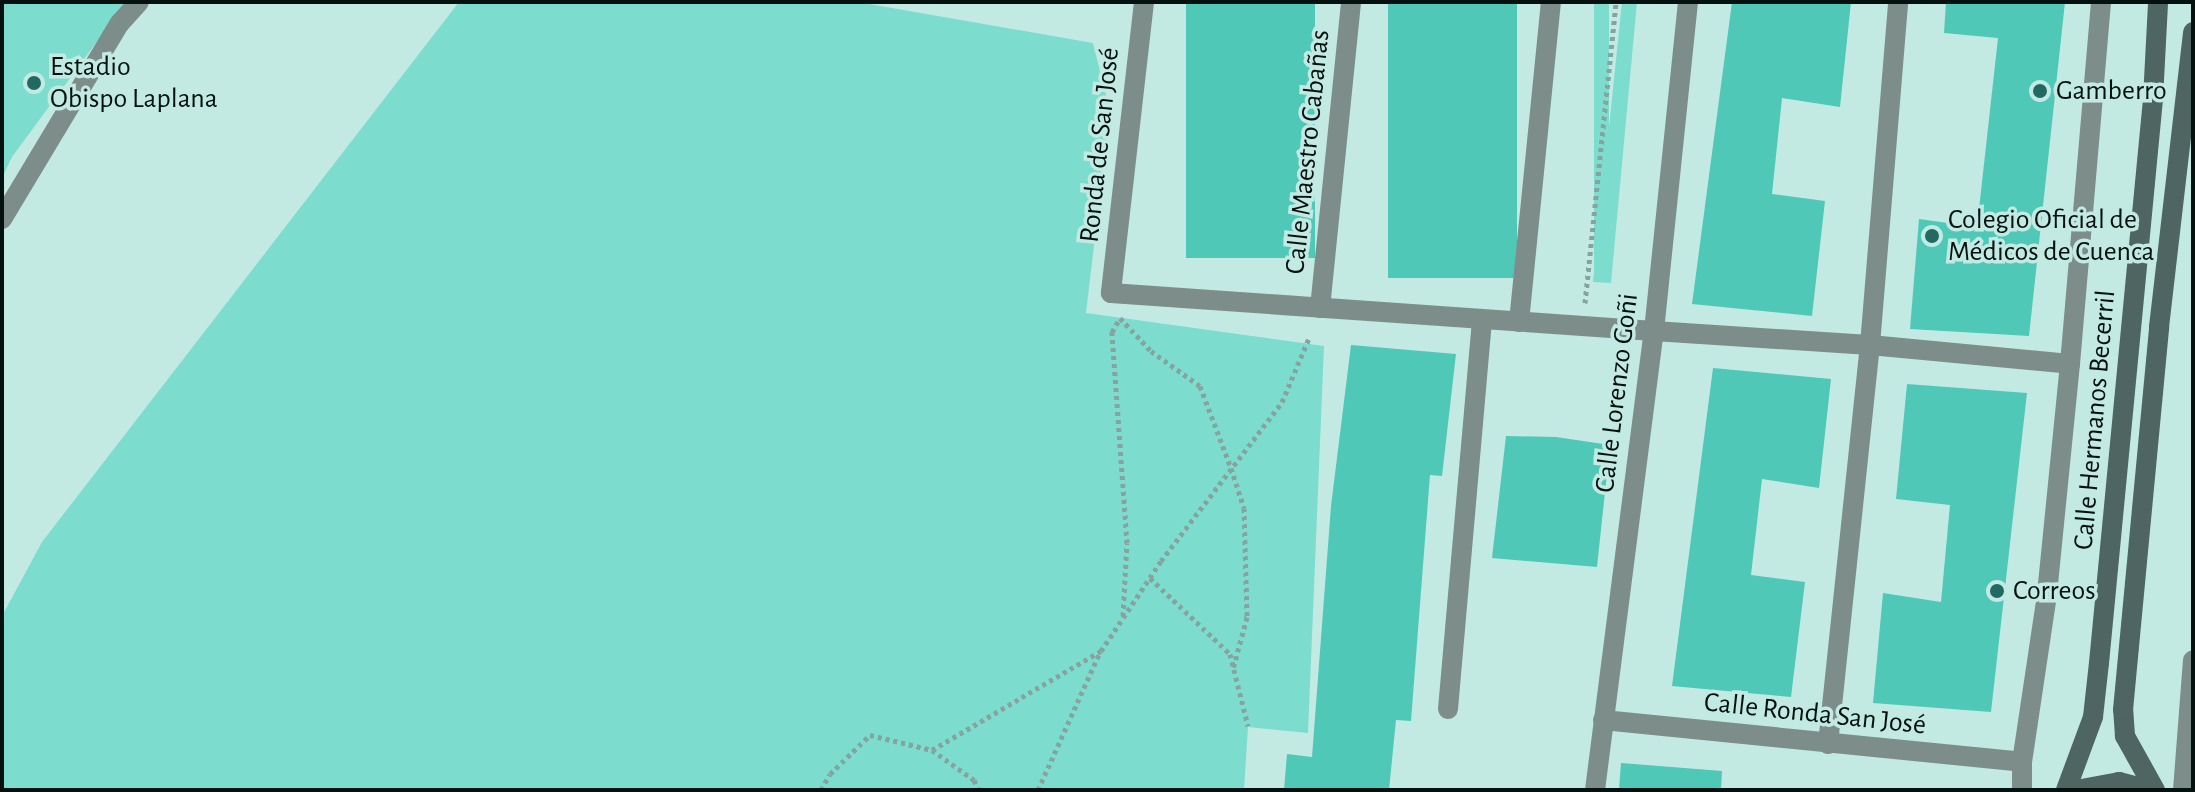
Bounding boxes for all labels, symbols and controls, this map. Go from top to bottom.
street label: Calle Maestro Cabañas [1278,28,1338,276]
street label: Ronda de San José [1073,46,1127,244]
place label: Estadio Obispo Laplana [50,50,218,116]
marker: Estadio Obispo Laplana [25,74,43,92]
place label: Gamberro [2056,74,2167,108]
marker: Gamberro [2031,82,2049,100]
place label: Colegio Oficial de Médicos de Cuenca [1948,203,2154,269]
marker: Colegio Oficial de Médicos de Cuenca [1923,227,1941,245]
street label: Calle Hermanos Becerril [2067,289,2123,551]
street label: Calle Lorenzo Goñi [1588,292,1646,494]
place label: Correos [2013,574,2096,608]
marker: Correos [1988,582,2006,600]
street label: Calle Ronda San José [1702,686,1928,742]

